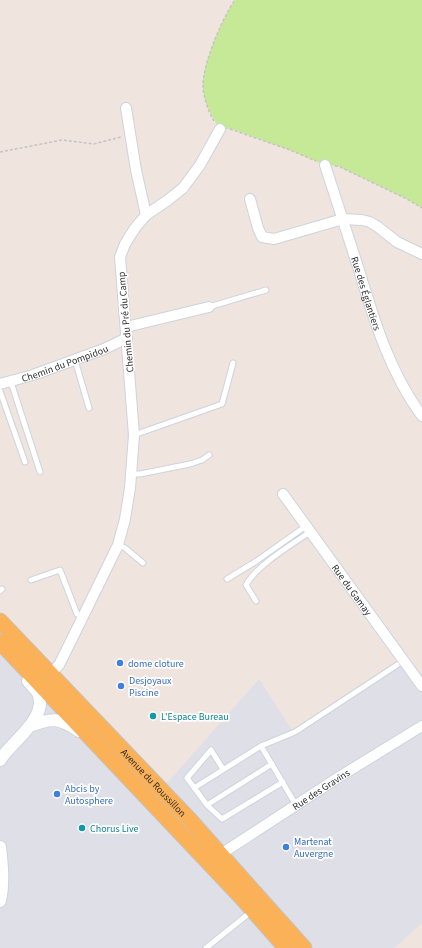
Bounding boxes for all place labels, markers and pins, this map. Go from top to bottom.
place label: dome cloture [128,657,184,671]
marker: dome cloture [115,658,125,668]
place label: Desjoyaux Piscine [129,674,172,700]
marker: Desjoyaux Piscine [116,681,126,691]
place label: L'Espace Bureau [161,710,229,724]
marker: L'Espace Bureau [148,711,158,721]
place label: Abcis by Autosphere [65,782,113,808]
marker: Abcis by Autosphere [52,789,62,799]
place label: Chorus Live [90,822,139,836]
marker: Chorus Live [77,823,87,833]
place label: Martenat Auvergne [294,835,333,861]
marker: Martenat Auvergne [281,842,291,852]

